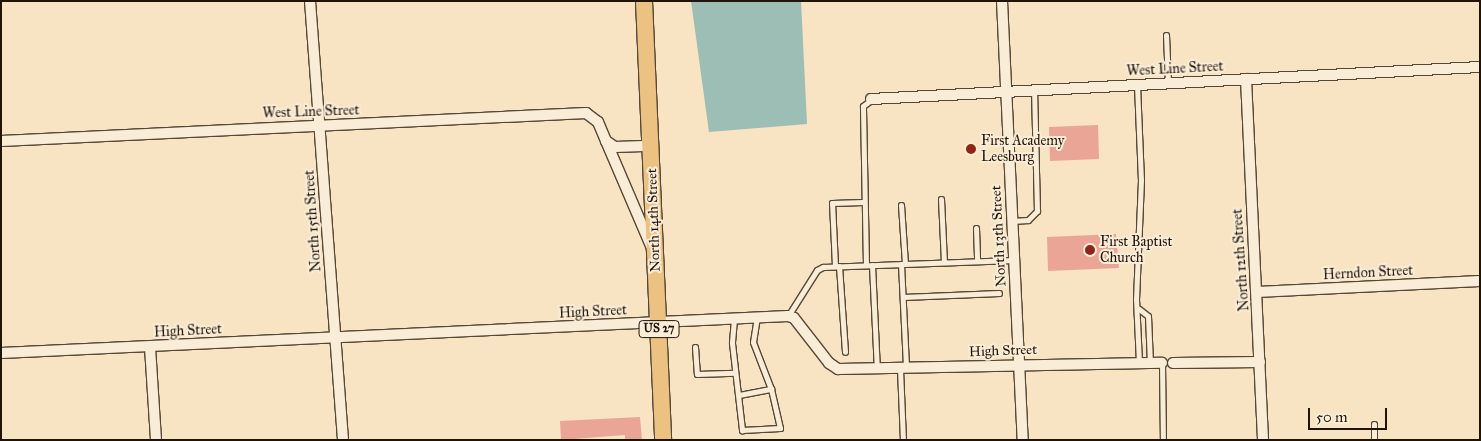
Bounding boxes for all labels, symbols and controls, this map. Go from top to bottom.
street label: West Line Street [1126,58,1224,80]
street label: West Line Street [262,102,360,122]
place label: First Academy Leesburg [981,133,1064,166]
marker: First Academy Leesburg [965,143,977,155]
street label: North 14th Street [644,168,664,272]
street label: North 15th Street [301,169,325,273]
street label: North 13th Street [988,185,1010,287]
street label: North 12th Street [1229,208,1253,312]
place label: First Baptist Church [1100,234,1172,266]
marker: First Baptist Church [1084,244,1096,256]
street label: Herndon Street [1323,262,1413,284]
street label: High Street [559,302,627,322]
road number: US 27 [638,320,680,338]
street label: High Street [154,321,222,341]
street label: High Street [969,341,1037,361]
scale bar [1311,398,1390,430]
text: 50 m [1316,408,1348,426]

